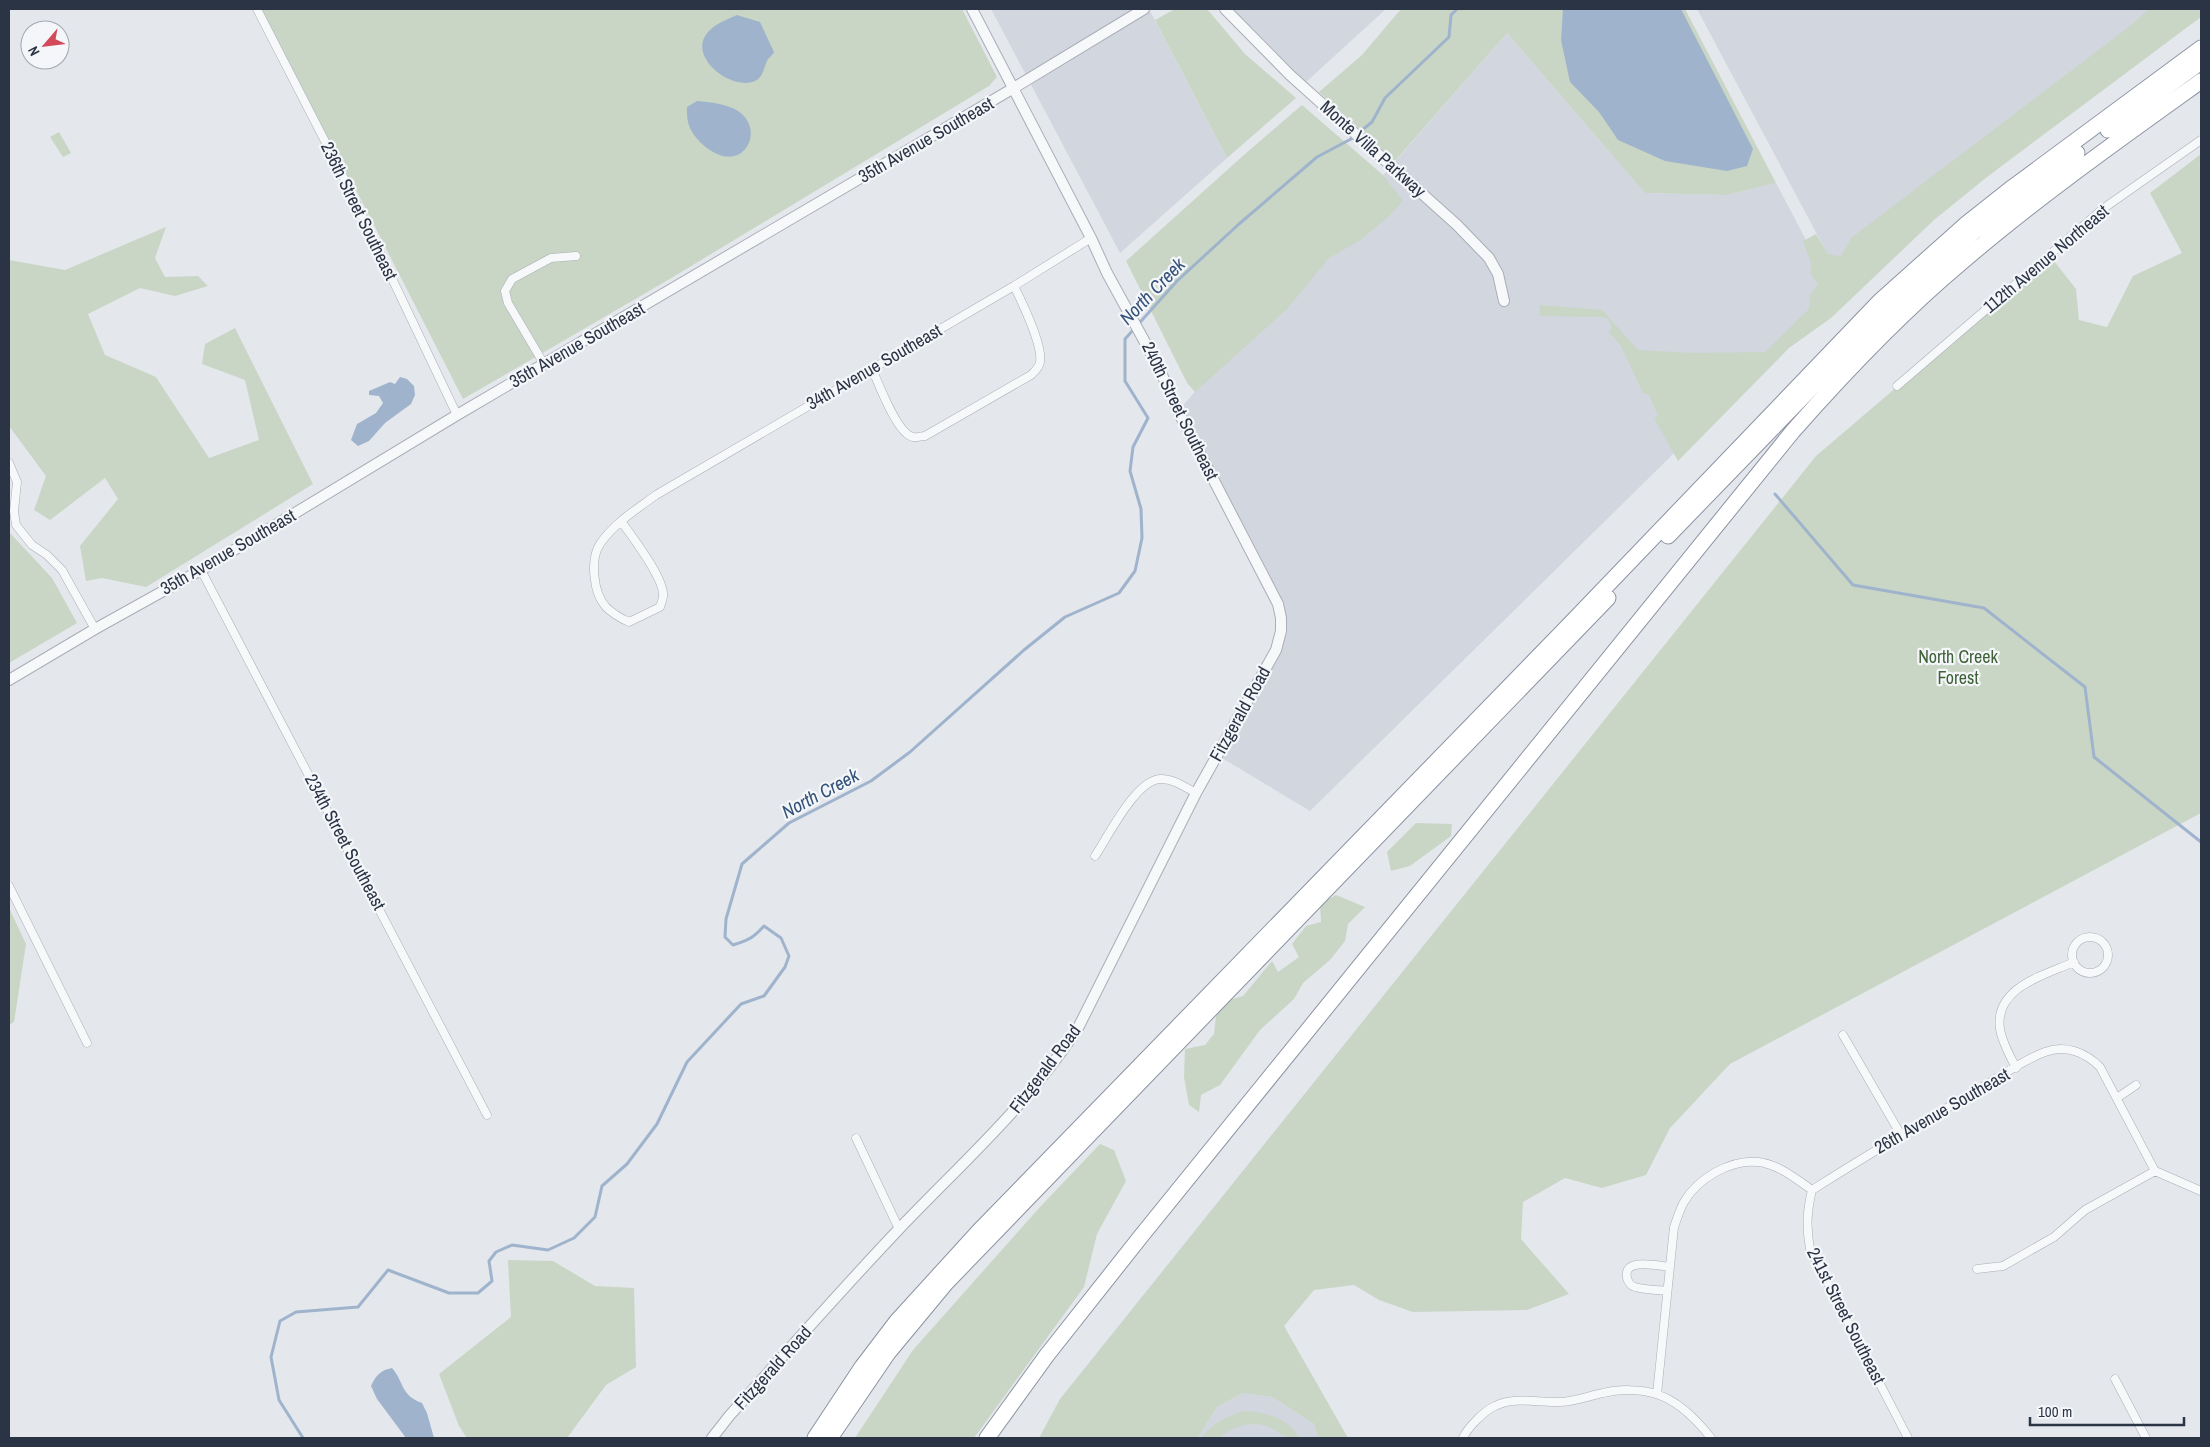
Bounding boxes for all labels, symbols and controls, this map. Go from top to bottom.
north arrow [20,20,70,70]
text: N [24,43,43,59]
street label: 35th Avenue Southeast [854,91,998,188]
street label: Monte Villa Parkway [1315,94,1432,203]
street label: 236th Street Southeast [315,137,404,284]
street label: 112th Avenue Northeast [1977,199,2114,319]
water label: North Creek [1113,251,1191,330]
street label: 35th Avenue Southeast [505,296,649,393]
street label: 34th Avenue Southeast [802,318,946,415]
street label: 240th Street Southeast [1136,337,1225,484]
street label: 35th Avenue Southeast [156,503,300,600]
park label: North Creek Forest [1918,644,1998,690]
street label: Fitzgerald Road [1203,662,1276,766]
water label: North Creek [777,761,864,824]
street label: 234th Street Southeast [299,769,392,914]
street label: Fitzgerald Road [1003,1019,1086,1118]
street label: 26th Avenue Southeast [1870,1062,2014,1159]
street label: 241st Street Southeast [1801,1243,1892,1388]
street label: Fitzgerald Road [728,1320,817,1415]
scale bar [2030,1394,2184,1426]
text: 100 m [2038,1401,2072,1422]

